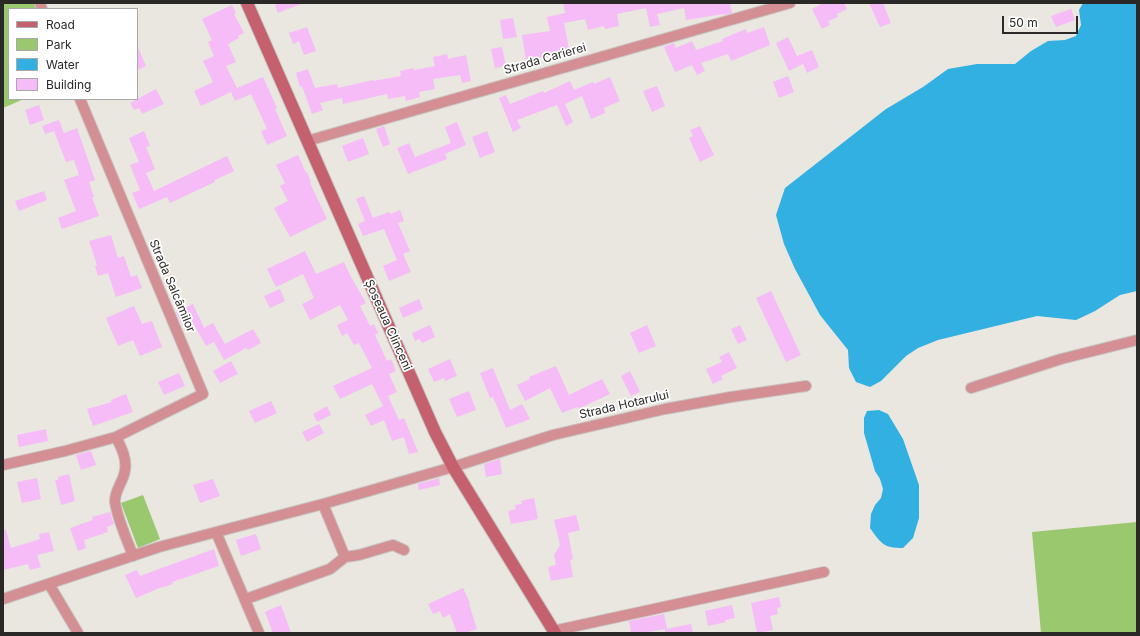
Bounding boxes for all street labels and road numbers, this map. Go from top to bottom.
street label: Strada Carierei [502,40,588,78]
street label: Strada Salcâmilor [146,237,198,335]
street label: Șoseaua Clinceni [362,277,414,373]
street label: Strada Hotarului [578,388,670,422]

